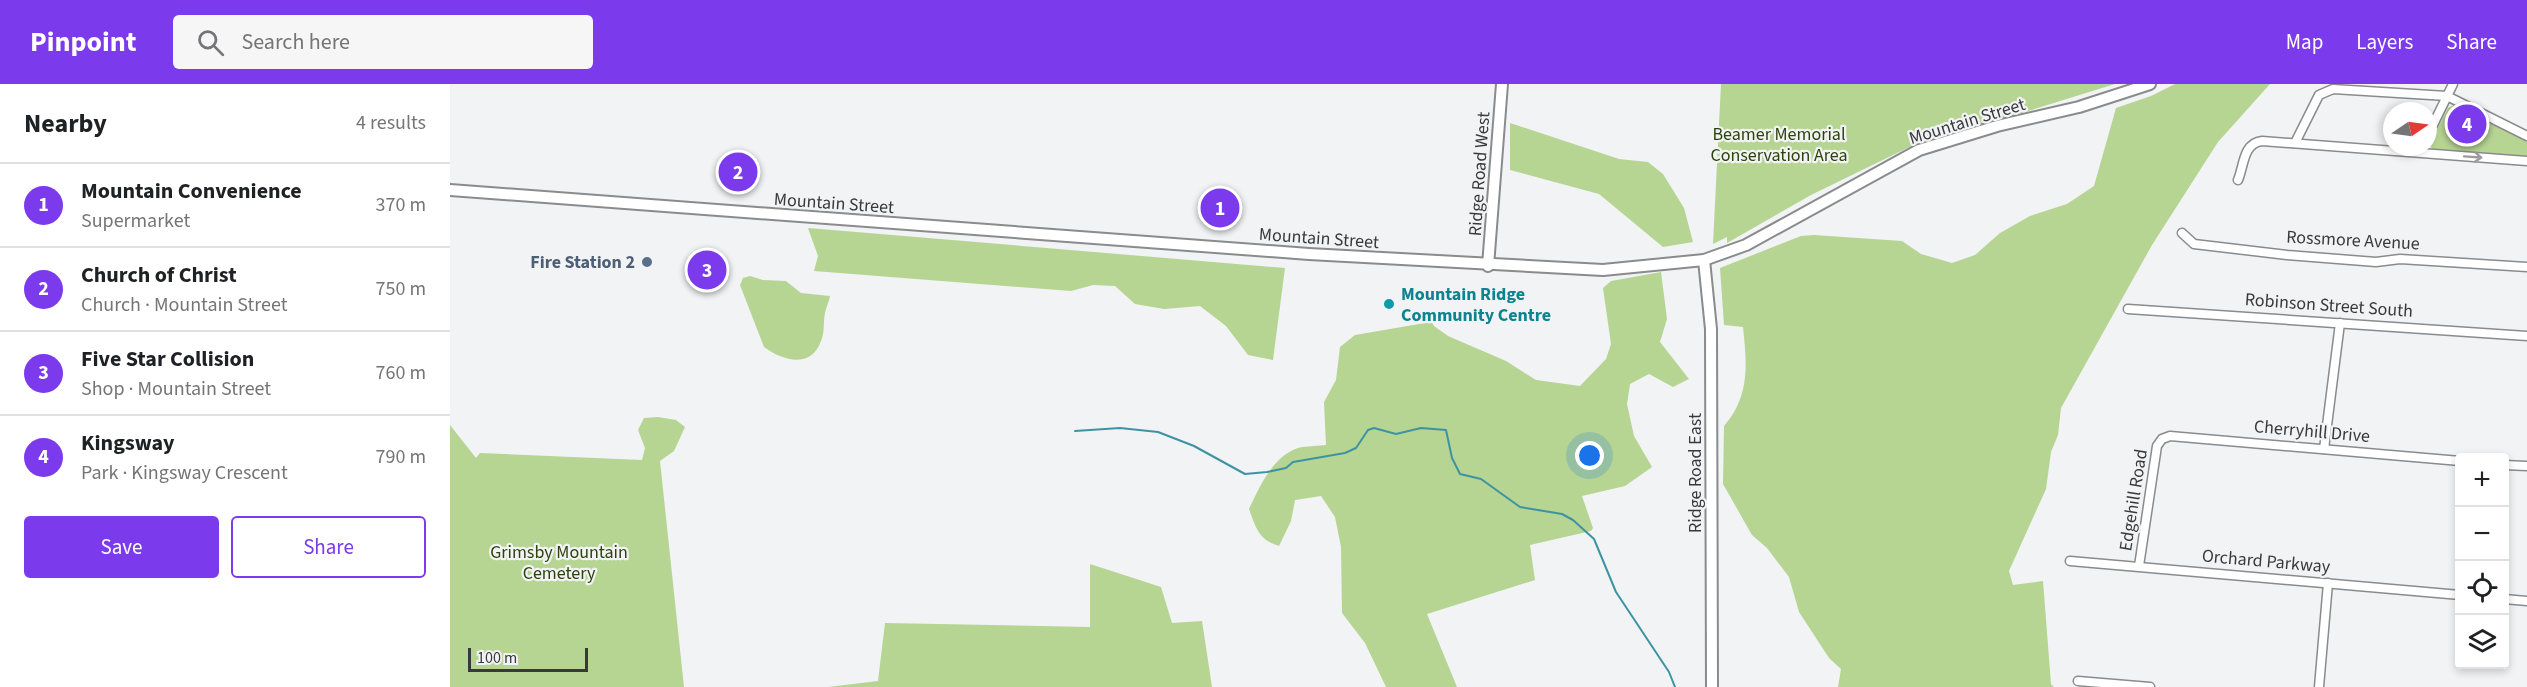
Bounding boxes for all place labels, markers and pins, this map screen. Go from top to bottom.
pin: 4 [2448,102,2486,147]
pin: 2 [718,150,758,194]
pin: 1 [1200,186,1240,230]
pin: 3 [688,248,726,292]
place label: Fire Station 2 [530,250,635,275]
marker: Fire Station 2 [640,255,654,269]
place label: Mountain Ridge Community Centre [1401,282,1551,328]
marker: Mountain Ridge Community Centre [1382,297,1396,311]

